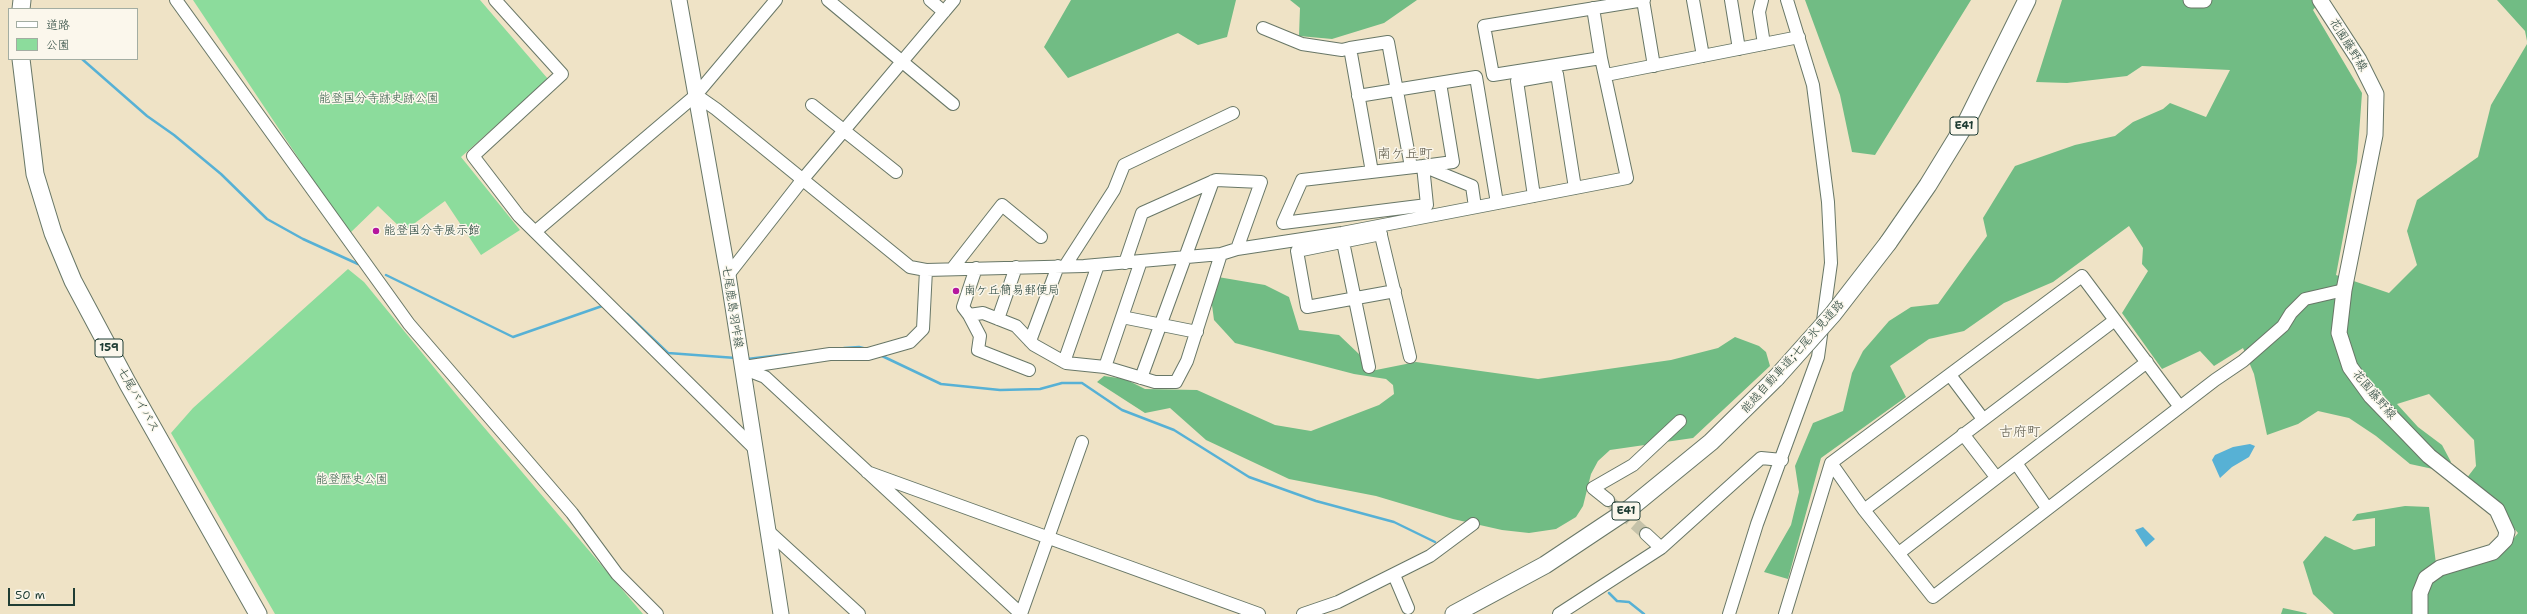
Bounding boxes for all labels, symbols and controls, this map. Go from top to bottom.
legend [8,8,138,60]
street label: 花園藤野線 [2326,16,2370,74]
text: 道路 [46,17,70,33]
text: 公園 [46,37,70,53]
park label: 能登国分寺跡史跡公園 [319,92,439,106]
road number: E41 [1950,117,1978,135]
district label: 南ケ丘町 [1377,146,1433,162]
place label: 能登国分寺展示館 [384,224,480,238]
marker: 能登国分寺展示館 [371,226,381,236]
street label: 七尾鹿島羽咋線 [718,264,746,350]
place label: 南ケ丘簡易郵便局 [964,284,1060,298]
marker: 南ケ丘簡易郵便局 [951,286,961,296]
street label: 能越自動車道;七尾氷見道路 [1738,297,1848,417]
road number: 159 [95,339,123,357]
street label: 七尾バイパス [114,365,162,435]
street label: 花園藤野線 [2349,367,2399,423]
district label: 古府町 [1999,424,2041,440]
park label: 能登歴史公園 [316,473,388,487]
road number: E41 [1612,502,1640,520]
scale bar [10,580,77,606]
text: 50 m [15,587,45,603]

